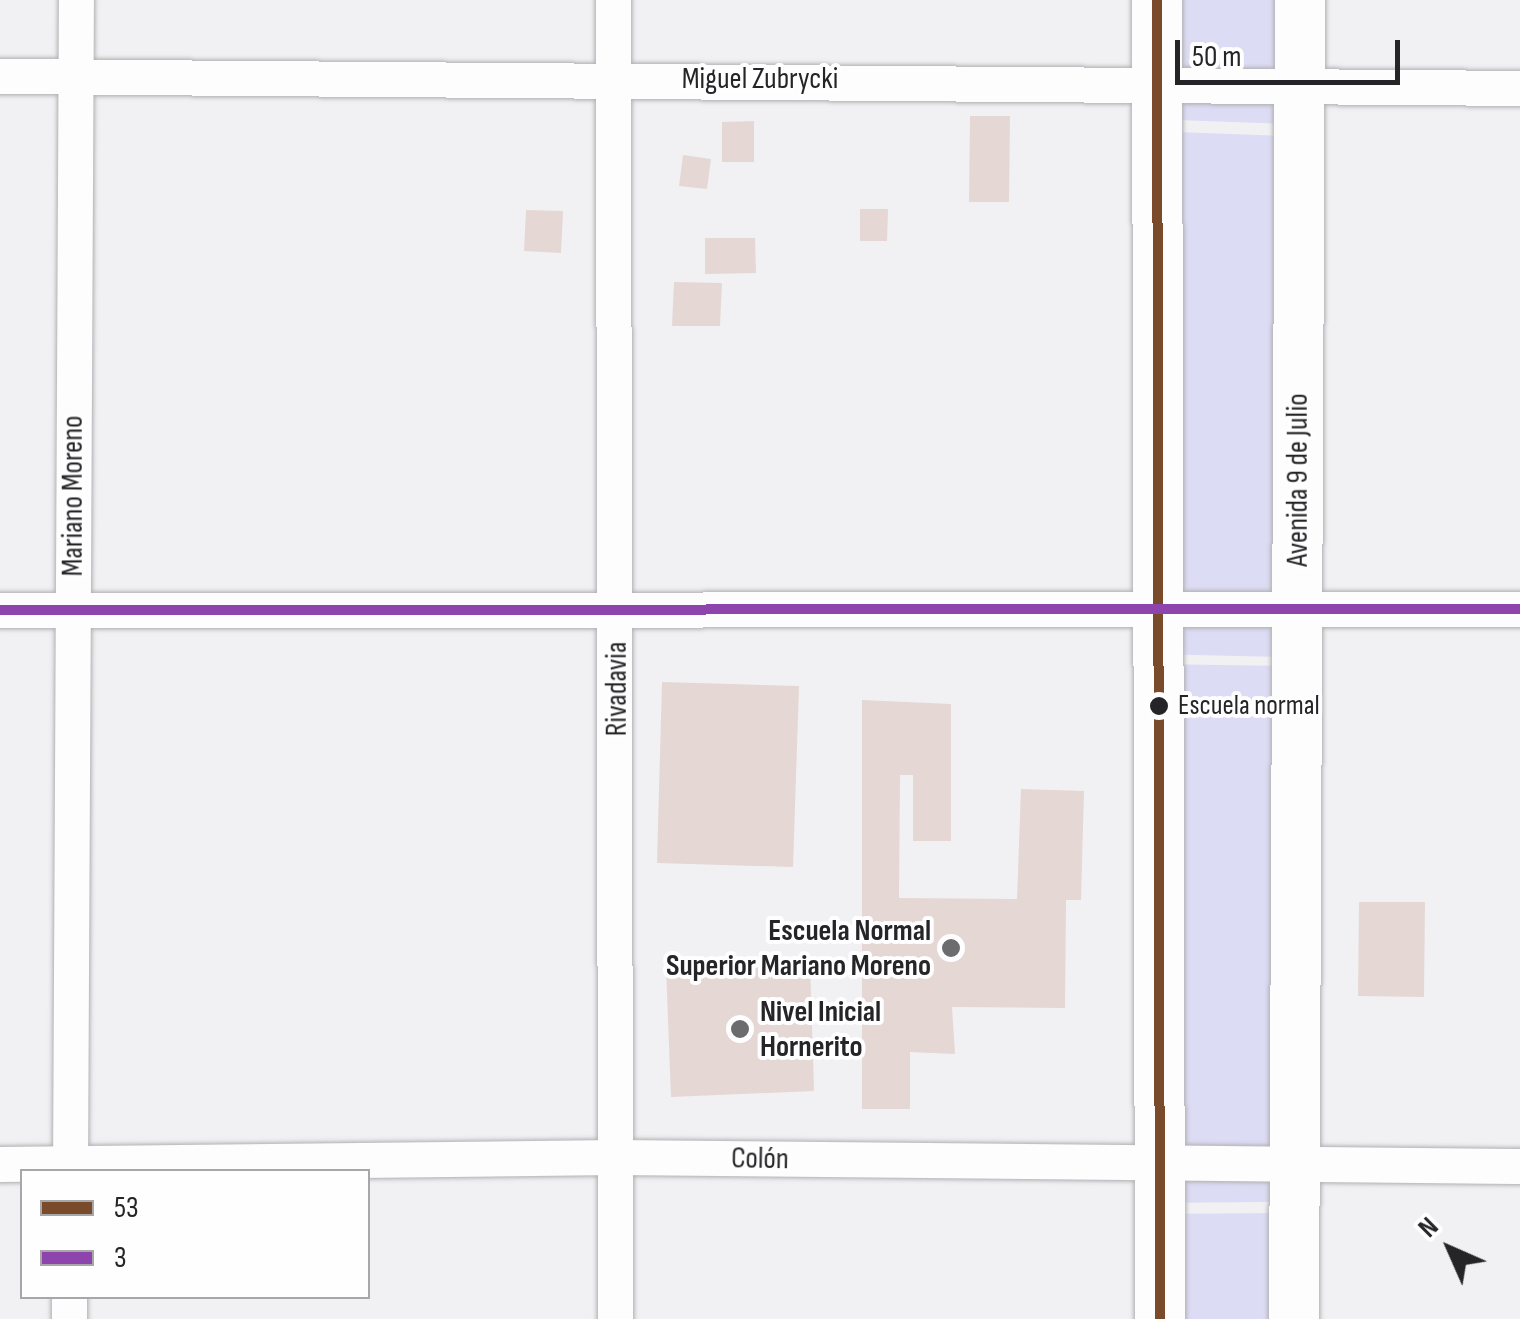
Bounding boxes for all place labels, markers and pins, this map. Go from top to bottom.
place label: Escuela normal [1178,689,1320,723]
marker: Escuela normal [1149,696,1169,716]
place label: Escuela Normal Superior Mariano Moreno [666,913,931,984]
marker: Escuela Normal Superior Mariano Moreno [940,937,962,959]
place label: Nivel Inicial Hornerito [760,994,881,1064]
marker: Nivel Inicial Hornerito [729,1018,751,1040]

